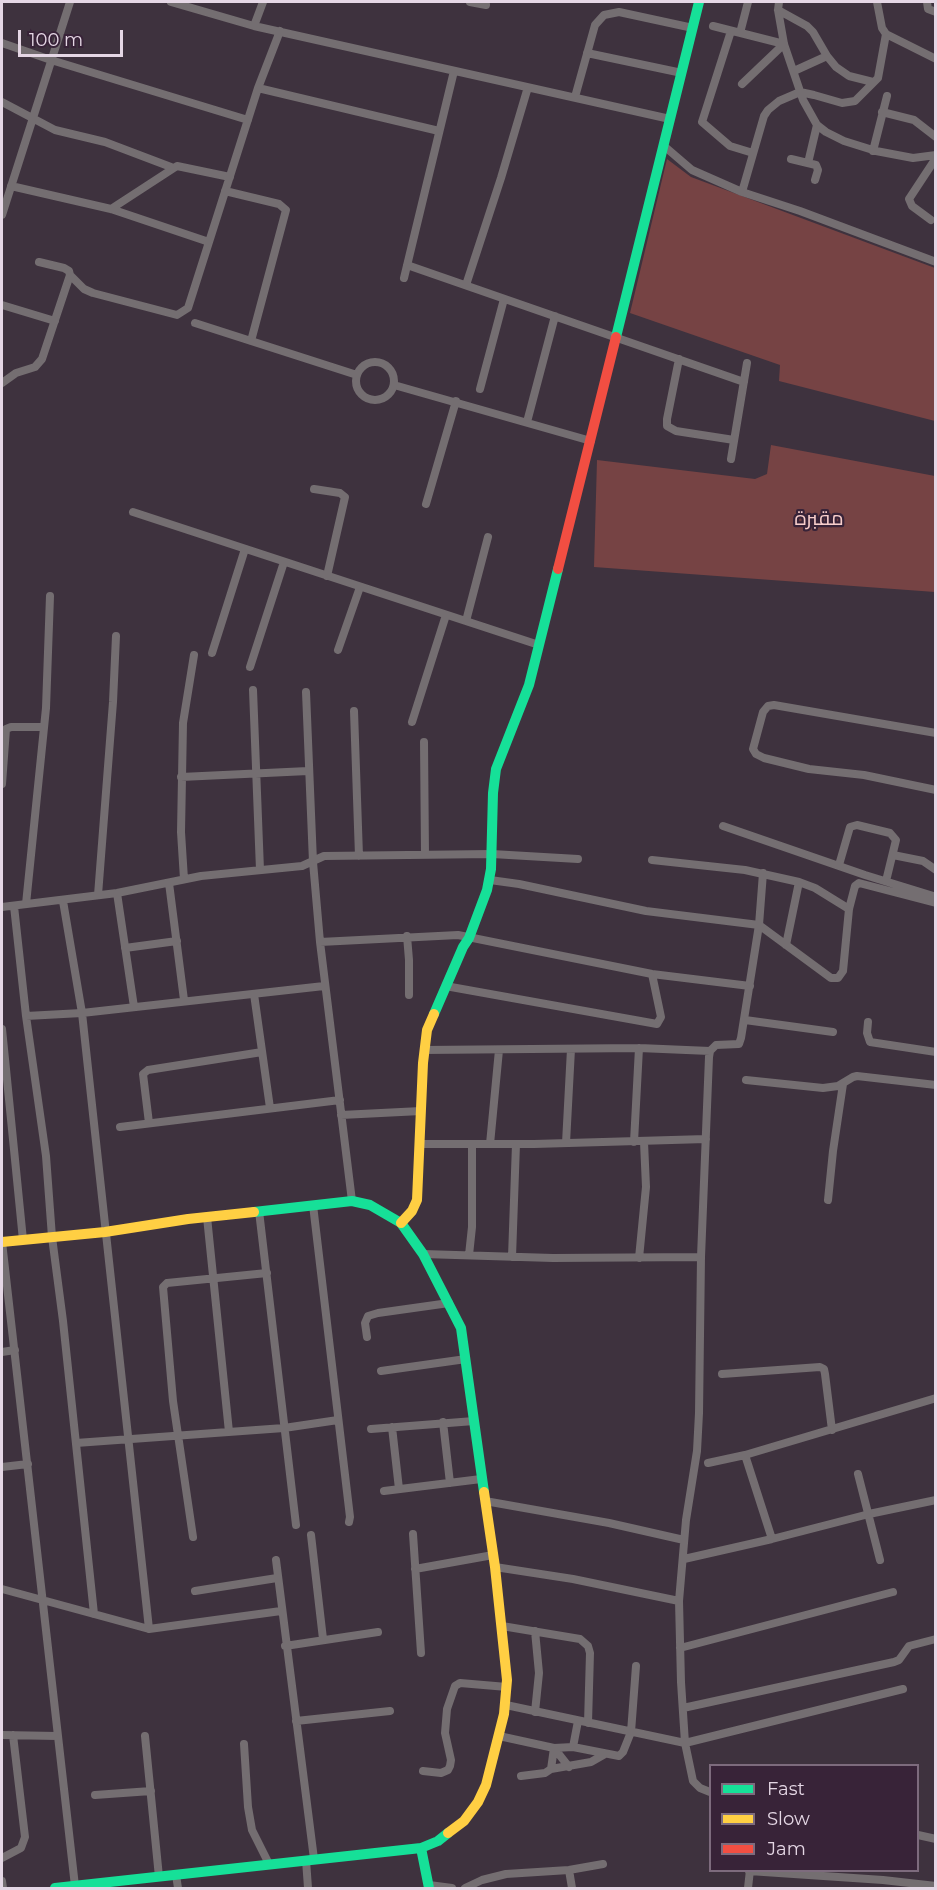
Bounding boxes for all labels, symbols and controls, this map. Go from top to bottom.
scale bar [21,18,126,56]
text: 100 m [29,29,83,51]
park label: مقبرة [794,507,844,531]
legend [709,1764,919,1872]
text: Fast [767,1778,805,1800]
text: Slow [767,1808,810,1830]
text: Jam [767,1838,806,1860]

